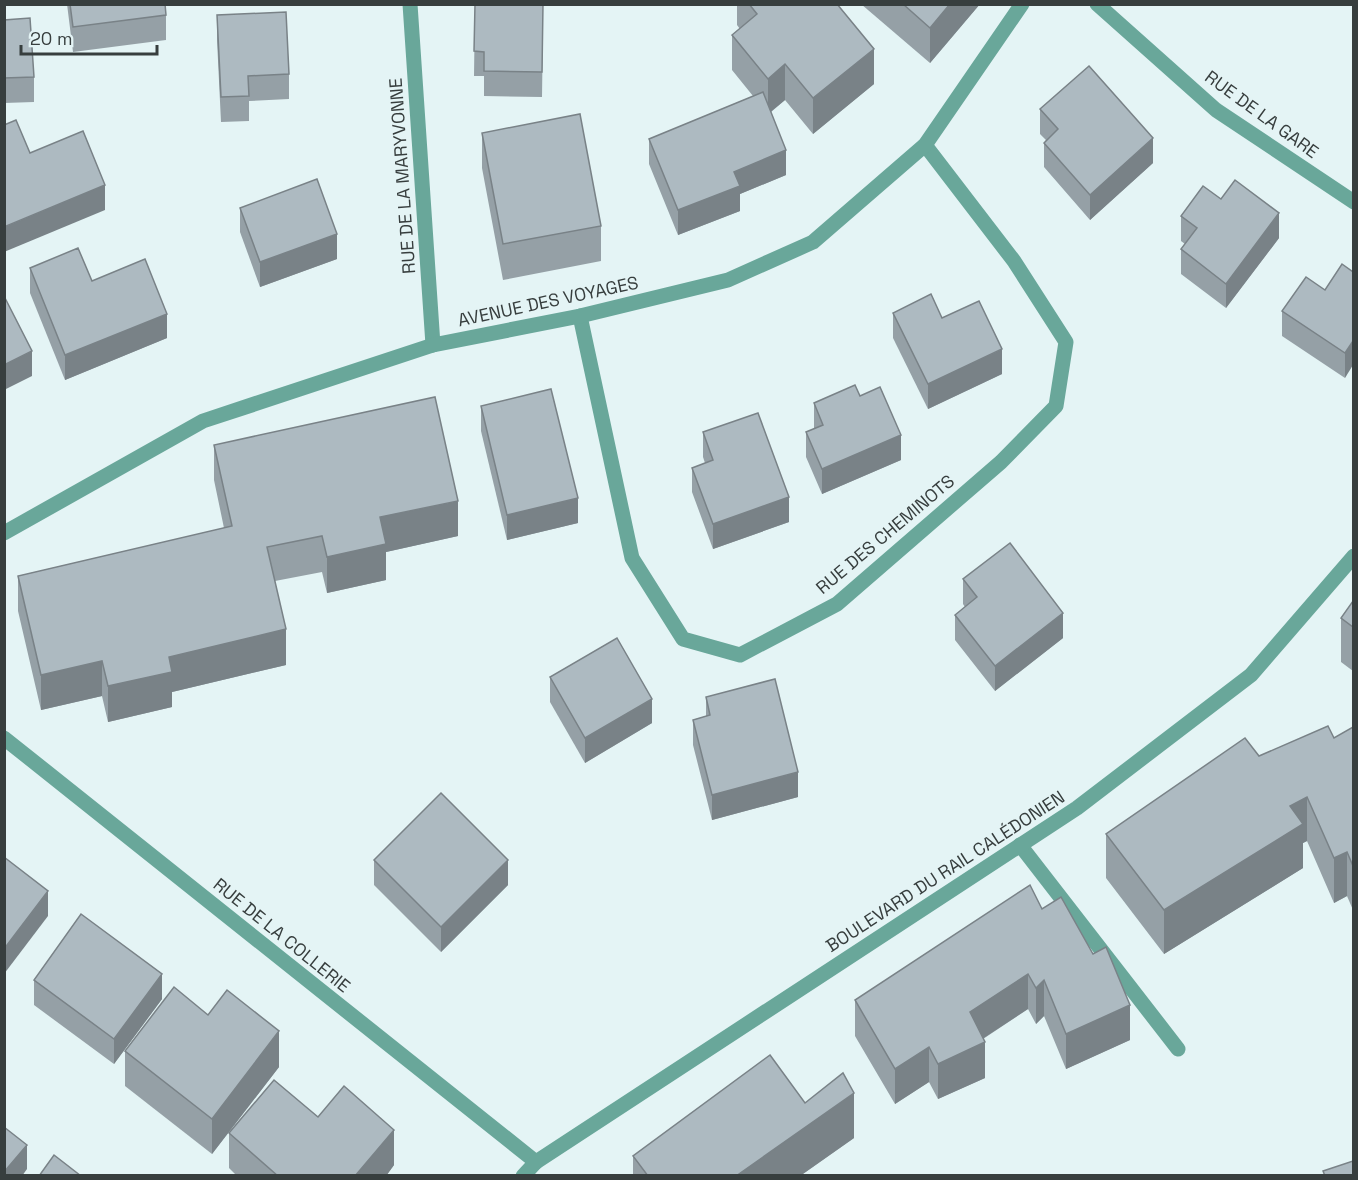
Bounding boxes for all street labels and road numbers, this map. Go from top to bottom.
street label: RUE DE LA GARE [1201,65,1323,163]
street label: RUE DE LA MARYVONNE [384,77,420,275]
street label: AVENUE DES VOYAGES [456,271,640,331]
street label: RUE DES CHEMINOTS [811,469,959,599]
street label: BOULEVARD DU RAIL CALÉDONIEN [821,785,1069,957]
street label: RUE DE LA COLLERIE [209,873,355,997]

